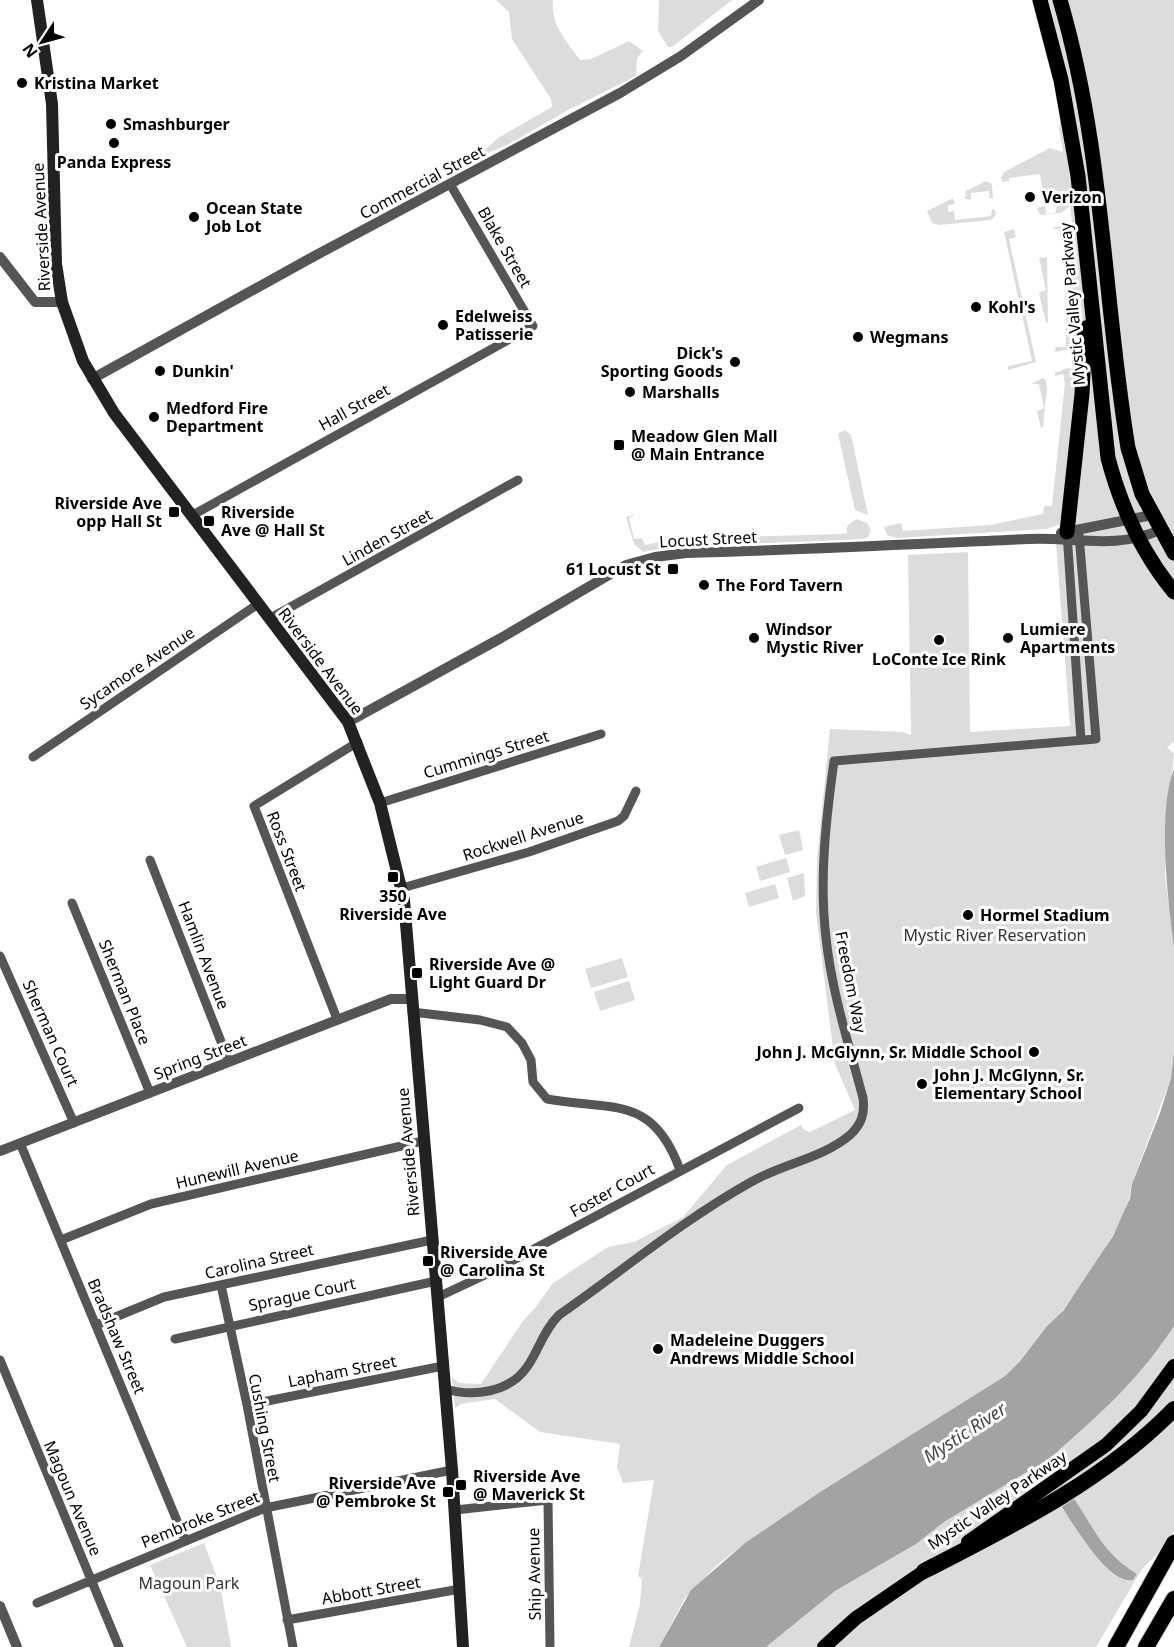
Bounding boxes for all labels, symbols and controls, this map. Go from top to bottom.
north arrow [12,12,72,72]
text: N [17,39,43,63]
place label: Kristina Market [34,72,159,94]
marker: Kristina Market [15,76,29,90]
place label: Smashburger [123,113,230,135]
marker: Smashburger [104,117,118,131]
marker: Panda Express [107,136,121,150]
street label: Commercial Street [356,140,489,224]
place label: Panda Express [57,151,171,173]
street label: Riverside Avenue [27,162,55,292]
place label: Verizon [1042,186,1102,208]
marker: Verizon [1023,190,1037,204]
place label: Ocean State Job Lot [204,197,302,237]
street label: Blake Street [473,203,537,292]
marker: Ocean State Job Lot [187,210,201,224]
street label: Mystic Valley Parkway [1054,221,1090,386]
place label: Kohl's [988,296,1036,318]
marker: Kohl's [969,300,983,314]
place label: Edelweiss Patisserie [455,305,533,345]
marker: Edelweiss Patisserie [436,318,450,332]
place label: Wegmans [870,326,948,348]
marker: Wegmans [851,330,865,344]
place label: Dick's Sporting Goods [601,342,723,382]
marker: Dick's Sporting Goods [728,355,742,369]
place label: Dunkin' [172,360,234,382]
marker: Dunkin' [153,364,167,378]
street label: Hall Street [315,378,394,436]
place label: Marshalls [642,381,719,403]
marker: Marshalls [623,385,637,399]
place label: Medford Fire Department [166,397,268,437]
marker: Medford Fire Department [147,410,161,424]
place label: Meadow Glen Mall @ Main Entrance [631,425,778,465]
marker: Meadow Glen Mall @ Main Entrance [612,438,626,452]
place label: Riverside Ave opp Hall St [54,492,162,532]
place label: Riverside Ave @ Hall St [221,501,325,541]
street label: Linden Street [338,503,436,571]
marker: Riverside Ave opp Hall St [167,505,181,519]
marker: Riverside Ave @ Hall St [202,514,216,528]
street label: Locust Street [659,525,758,553]
place label: 61 Locust St [566,558,661,580]
marker: 61 Locust St [666,562,680,576]
place label: The Ford Tavern [716,574,843,596]
marker: The Ford Tavern [697,578,711,592]
street label: Riverside Avenue [273,603,369,719]
place label: Windsor Mystic River [766,618,864,658]
place label: Lumiere Apartments [1020,618,1115,658]
street label: Sycamore Avenue [75,621,199,715]
marker: Windsor Mystic River [747,631,761,645]
marker: Lumiere Apartments [1001,631,1015,645]
marker: LoConte Ice Rink [932,633,946,647]
place label: LoConte Ice Rink [872,648,1006,670]
street label: Cummings Street [420,724,552,784]
street label: Rockwell Avenue [460,806,586,866]
street label: Ross Street [262,808,312,894]
marker: 350 Riverside Ave [386,870,400,884]
place label: 350 Riverside Ave [339,885,447,925]
street label: Hamlin Avenue [173,898,235,1012]
place label: Hormel Stadium [980,904,1110,926]
marker: Hormel Stadium [961,908,975,922]
park label: Mystic River Reservation [904,924,1086,946]
street label: Freedom Way [830,929,872,1035]
street label: Sherman Place [94,936,156,1048]
place label: Riverside Ave @ Light Guard Dr [429,953,555,993]
marker: Riverside Ave @ Light Guard Dr [410,966,424,980]
street label: Sherman Court [18,976,84,1090]
street label: Spring Street [150,1029,250,1085]
place label: John J. McGlynn, Sr. Middle School [755,1041,1022,1063]
marker: John J. McGlynn, Sr. Middle School [1027,1045,1041,1059]
place label: John J. McGlynn, Sr. Elementary School [932,1064,1084,1104]
marker: John J. McGlynn, Sr. Elementary School [915,1077,929,1091]
street label: Riverside Avenue [391,1087,425,1217]
street label: Hunewill Avenue [173,1144,301,1194]
street label: Foster Court [566,1158,658,1222]
street label: Carolina Street [202,1238,316,1284]
place label: Riverside Ave @ Carolina St [440,1241,548,1281]
marker: Riverside Ave @ Carolina St [421,1254,435,1268]
street label: Sprague Court [246,1272,358,1316]
street label: Bradshaw Street [83,1275,151,1397]
place label: Madeleine Duggers Andrews Middle School [670,1329,854,1369]
marker: Madeleine Duggers Andrews Middle School [651,1342,665,1356]
street label: Lapham Street [286,1350,398,1392]
street label: Cushing Street [244,1372,286,1484]
water label: Mystic River [918,1396,1011,1468]
street label: Magoun Avenue [39,1437,107,1559]
street label: Mystic Valley Parkway [923,1445,1071,1555]
place label: Riverside Ave @ Maverick St [473,1465,585,1505]
place label: Riverside Ave @ Pembroke St [316,1472,436,1512]
marker: Riverside Ave @ Maverick St [454,1478,468,1492]
street label: Pembroke Street [138,1485,263,1553]
marker: Riverside Ave @ Pembroke St [441,1485,455,1499]
street label: Ship Avenue [522,1527,546,1621]
street label: Abbott Street [320,1570,422,1610]
park label: Magoun Park [139,1572,240,1594]

